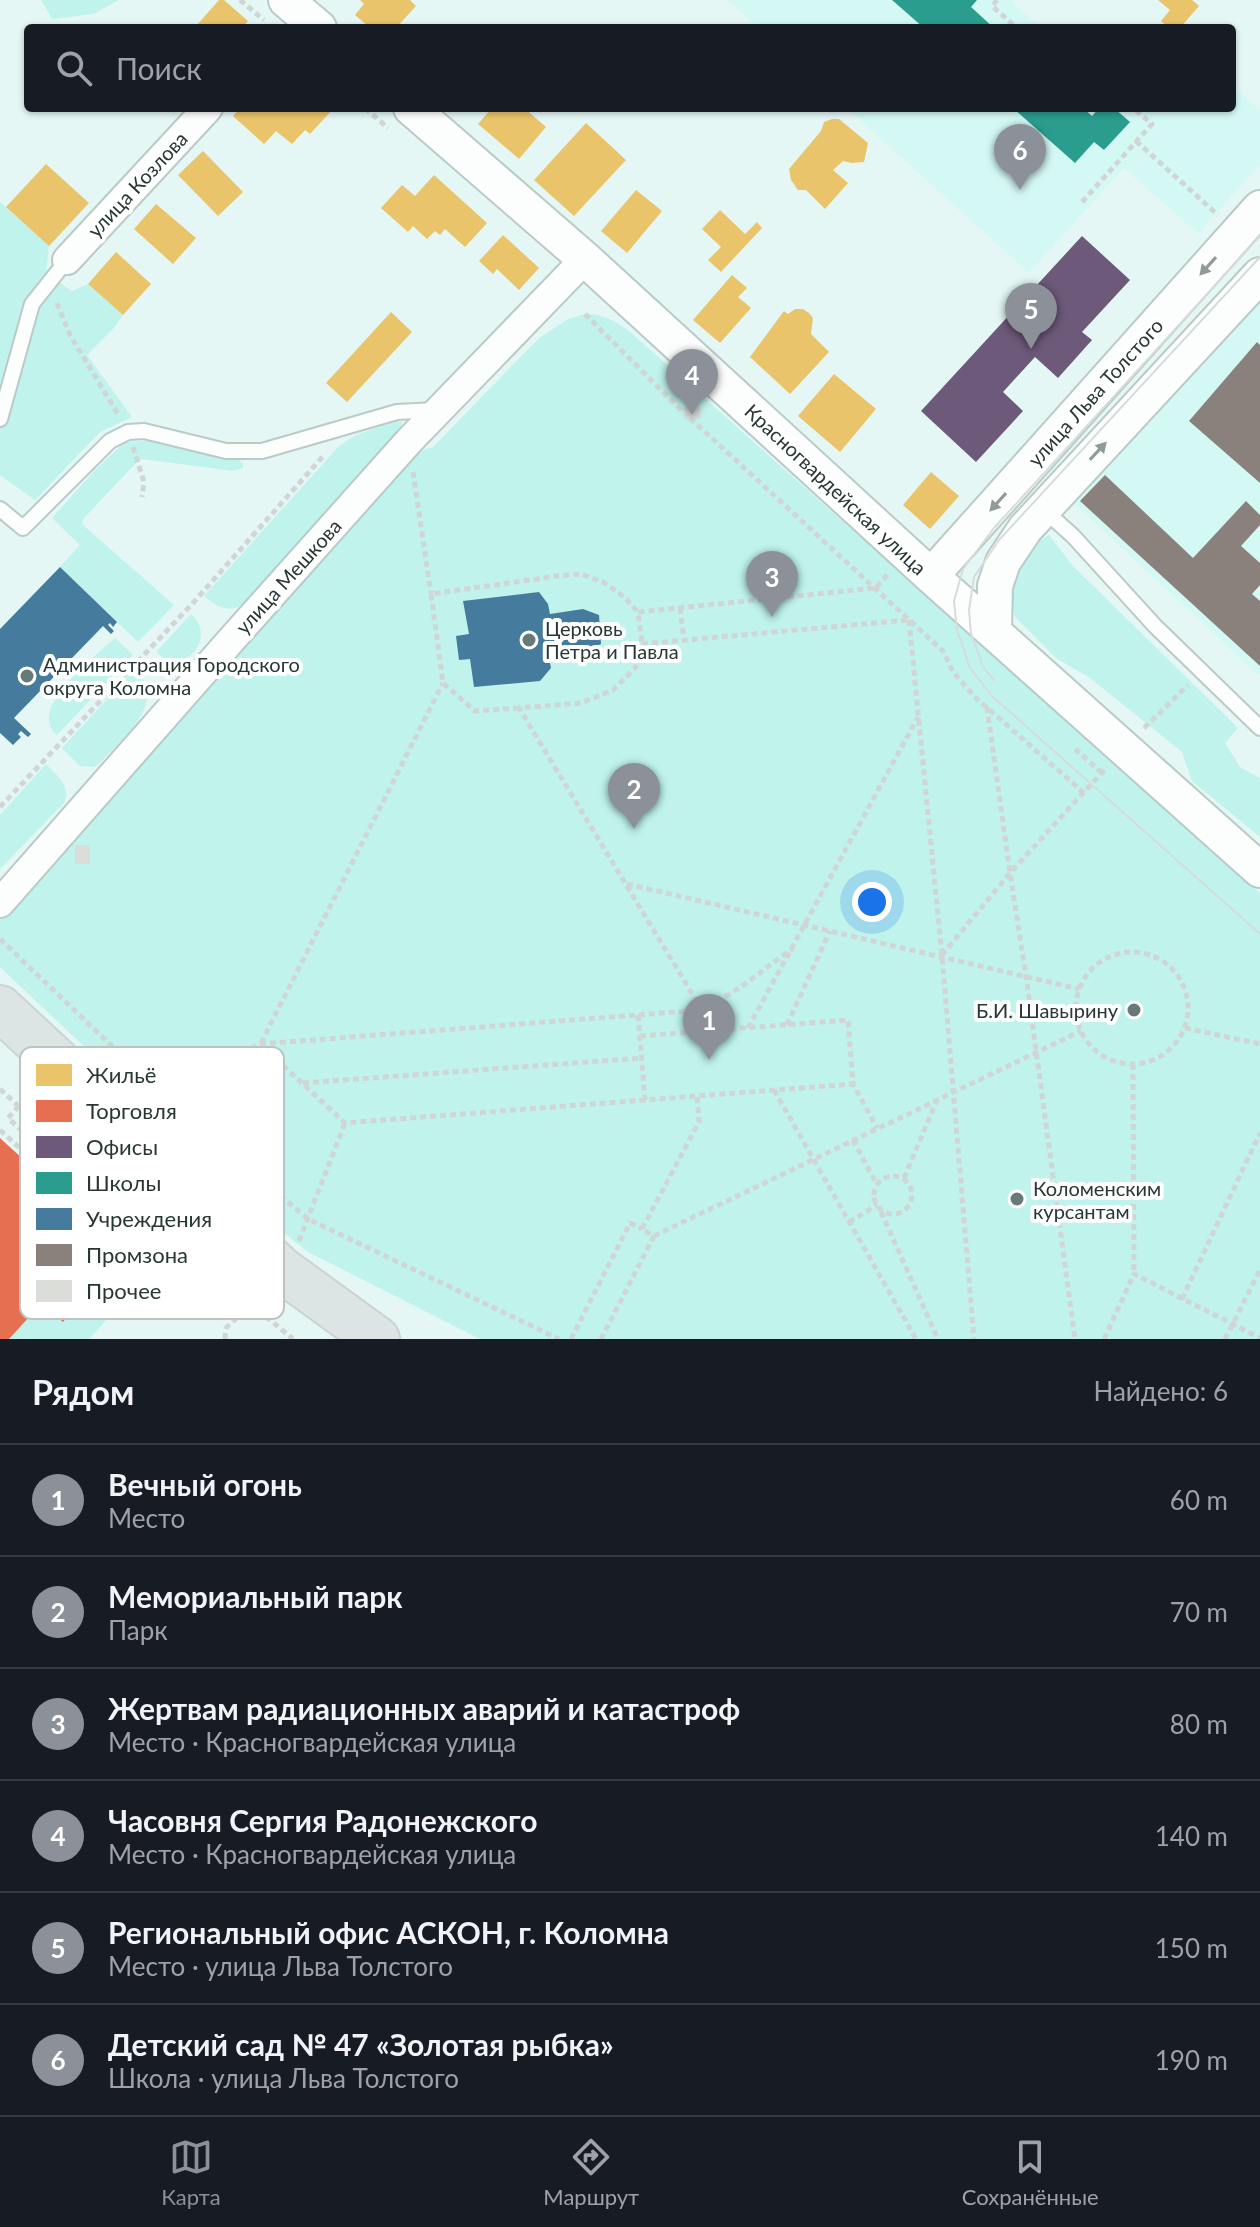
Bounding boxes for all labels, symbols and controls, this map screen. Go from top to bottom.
search box [24,24,1236,112]
icon: search [52,46,96,90]
text: Поиск [116,50,202,86]
pin: 6 [994,124,1046,190]
street label: улица Козлова [82,126,192,242]
one-way arrow [1200,255,1217,275]
pin: 5 [1005,283,1057,349]
street label: улица Льва Толстого [1022,313,1168,471]
pin: 4 [666,349,718,415]
street label: Красногвардейская улица [740,399,932,579]
one-way arrow [1089,441,1107,460]
one-way arrow [989,492,1007,511]
street label: улица Мешкова [230,514,346,638]
pin: 3 [746,551,798,617]
place label: Церковь Петра и Павла [545,616,679,663]
marker: Церковь Петра и Павла [520,631,538,649]
place label: Администрация Городского округа Коломна [43,652,300,699]
marker: Администрация Городского округа Коломна [18,667,36,685]
pin: 2 [608,763,660,829]
your location [852,882,892,922]
pin: 1 [683,994,735,1060]
place label: Б.И. Шавырину [976,998,1119,1022]
marker: Б.И. Шавырину [1125,1001,1143,1019]
legend [20,1047,284,1319]
text: Жильё [86,1061,156,1088]
text: Торговля [86,1097,177,1124]
text: Офисы [86,1133,158,1160]
text: Школы [86,1169,161,1196]
place label: Коломенским курсантам [1033,1176,1161,1223]
marker: Коломенским курсантам [1008,1190,1026,1208]
text: Учреждения [86,1205,212,1232]
text: Промзона [86,1241,188,1268]
text: Прочее [86,1277,161,1304]
text: Рядом [32,1371,134,1412]
text: Найдено: 6 [1093,1375,1228,1407]
text: Вечный огонь [108,1466,302,1502]
text: 1 [50,1484,66,1516]
text: 60 m [1170,1484,1228,1516]
text: Место [108,1502,185,1534]
text: Мемориальный парк [108,1578,403,1614]
text: 2 [50,1596,66,1628]
text: 70 m [1170,1596,1228,1628]
text: Парк [108,1614,168,1646]
text: Жертвам радиационных аварий и катастроф [108,1690,740,1726]
text: 3 [50,1708,66,1740]
text: 80 m [1170,1708,1228,1740]
text: Место · Красногвардейская улица [108,1726,516,1758]
text: Часовня Сергия Радонежского [108,1802,537,1838]
text: 4 [50,1820,66,1852]
text: 140 m [1155,1820,1228,1852]
text: Место · Красногвардейская улица [108,1838,516,1870]
text: Региональный офис АСКОН, г. Коломна [108,1914,669,1950]
text: 5 [50,1932,66,1964]
text: 150 m [1155,1932,1228,1964]
text: Место · улица Льва Толстого [108,1950,453,1982]
text: Детский сад № 47 «Золотая рыбка» [108,2026,614,2062]
text: 6 [50,2044,66,2076]
text: 190 m [1155,2044,1228,2076]
text: Школа · улица Льва Толстого [108,2062,459,2094]
tab: Карта [161,2135,221,2210]
tab: Маршрут [543,2135,639,2210]
tab: Сохранённые [962,2135,1099,2210]

